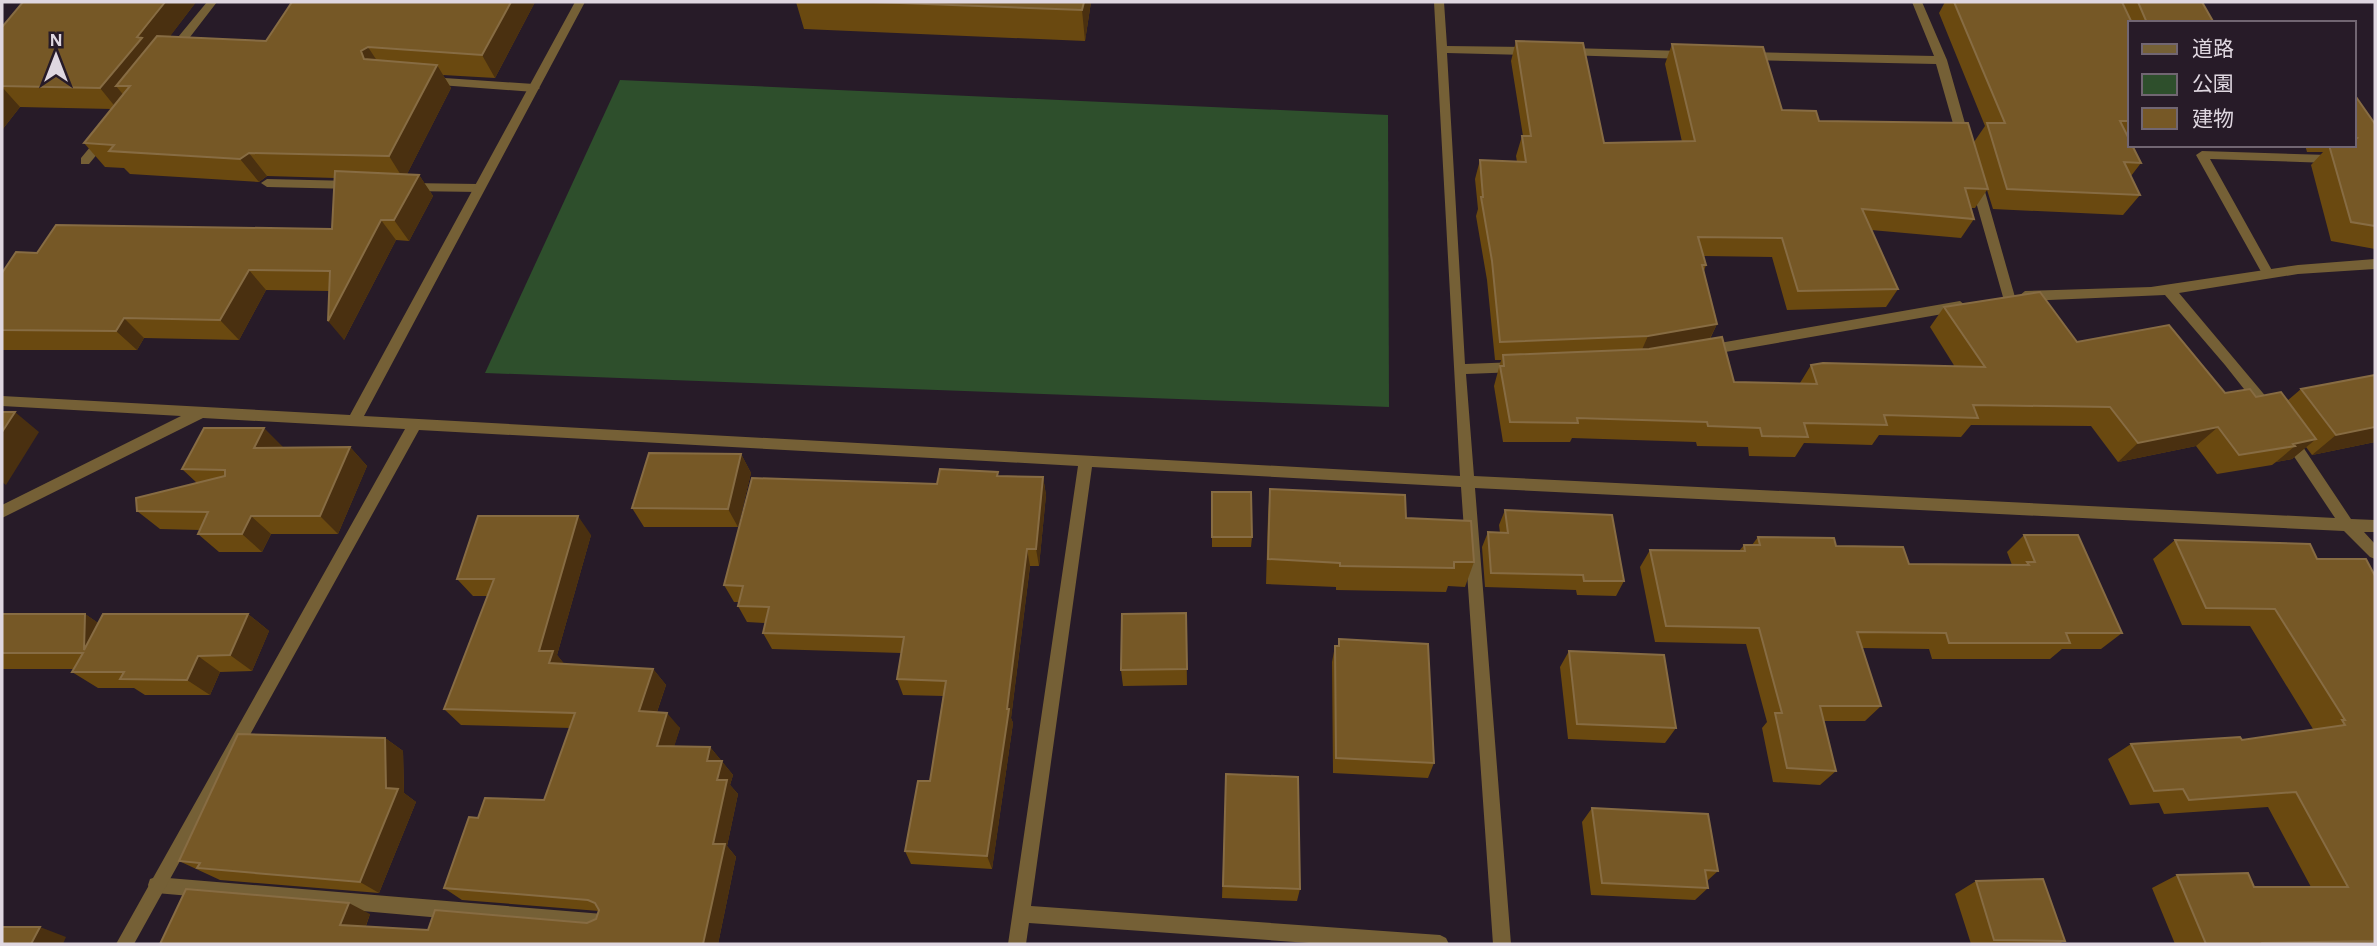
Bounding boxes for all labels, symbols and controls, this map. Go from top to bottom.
north arrow [21,21,91,91]
legend [2128,21,2356,147]
text: N [49,31,63,50]
text: 道路 [2192,38,2234,60]
text: 公園 [2192,74,2234,95]
text: 建物 [2192,108,2234,130]

